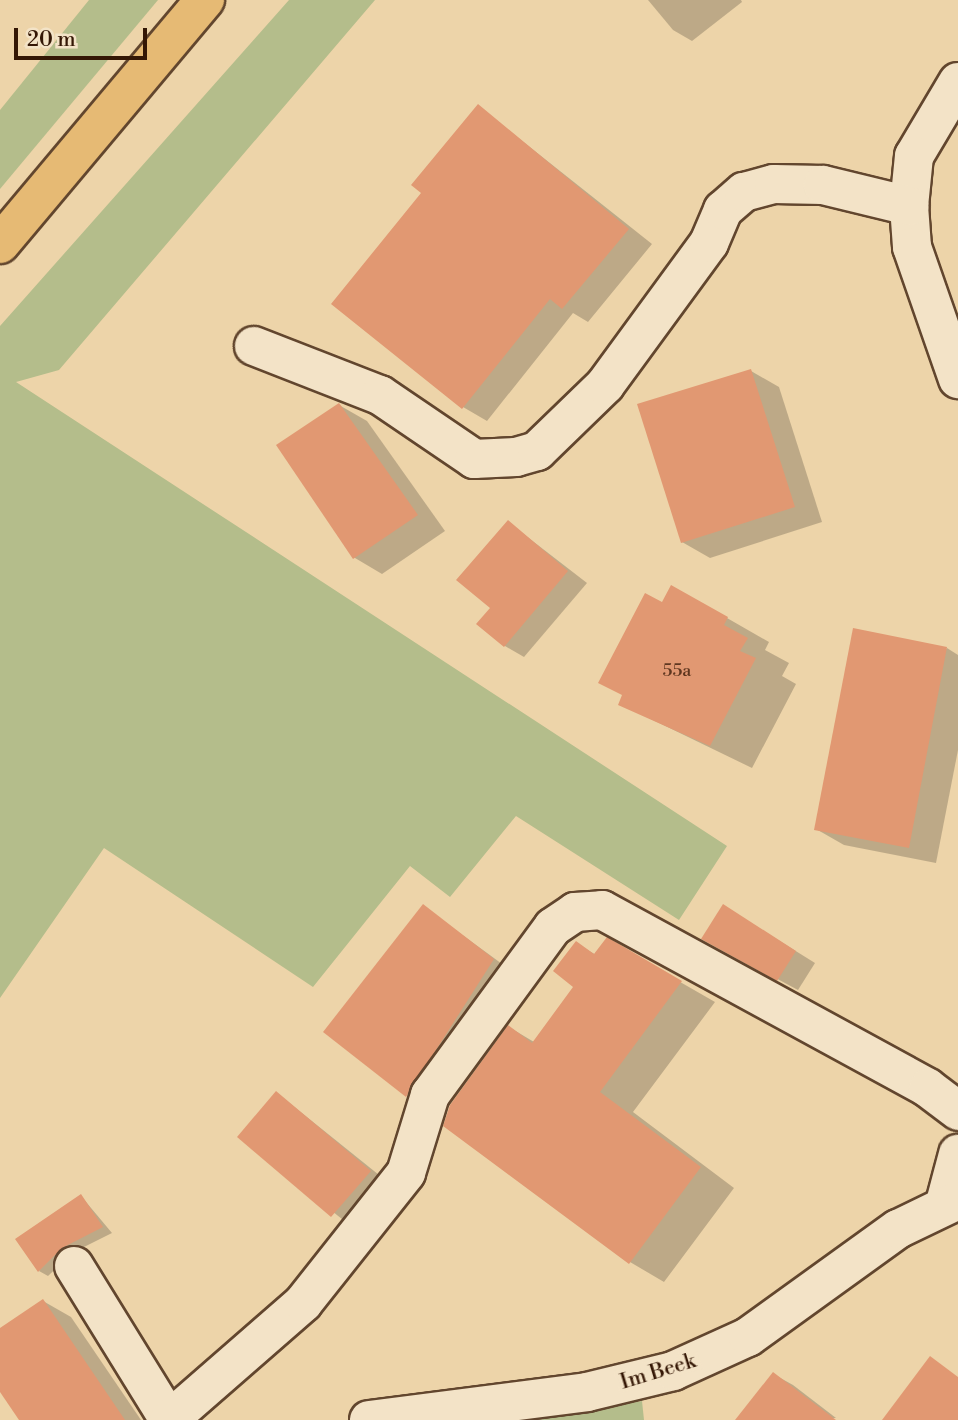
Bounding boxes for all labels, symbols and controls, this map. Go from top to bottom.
scale bar [18,14,150,58]
text: 20 m [27,27,76,53]
house number: 55a [663,660,691,682]
street label: Im Beek [617,1349,699,1395]

